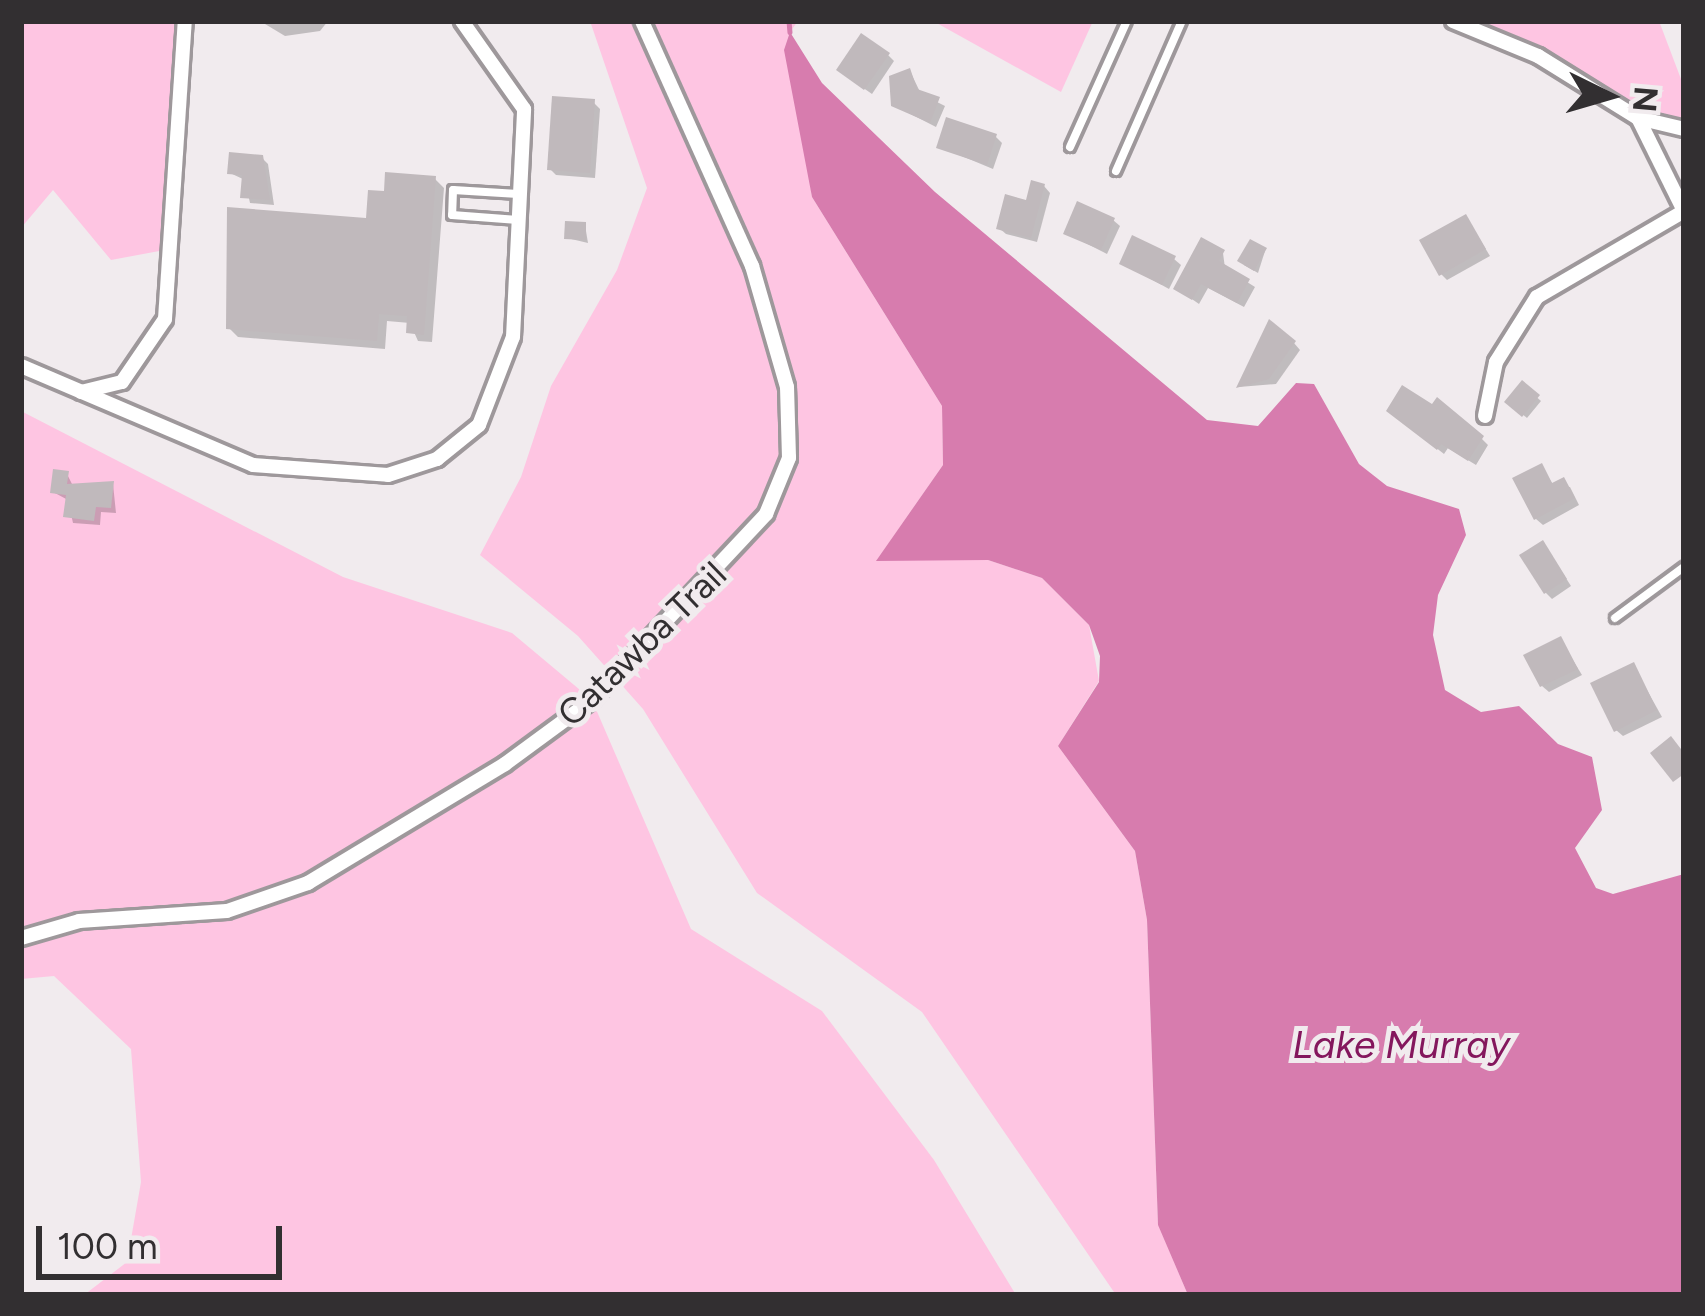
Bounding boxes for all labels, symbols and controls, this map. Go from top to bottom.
north arrow [1549,36,1669,156]
text: N [1625,85,1666,114]
street label: Catawba Trail [549,553,735,735]
water label: Lake Murray [1292,1022,1510,1068]
scale bar [42,1202,288,1276]
text: 100 m [57,1225,158,1268]

